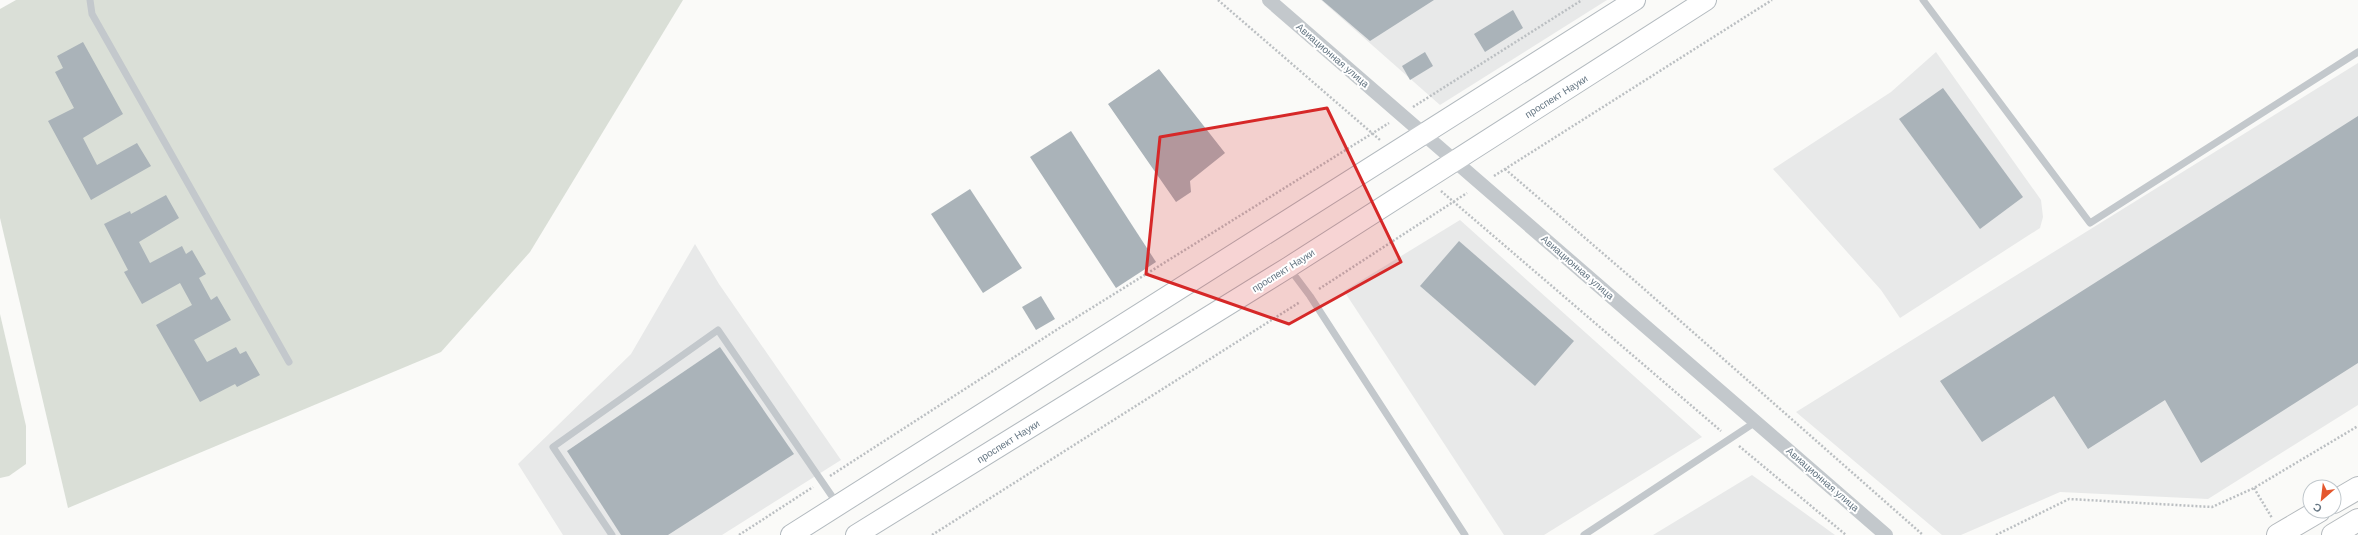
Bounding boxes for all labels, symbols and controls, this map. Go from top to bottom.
street label: Авиационная улица [1294,20,1372,91]
street label: проспект Науки [1522,72,1590,121]
street label: Авиационная улица [1539,232,1617,303]
street label: проспект Науки [1249,246,1317,295]
street label: проспект Науки [974,417,1042,466]
street label: Авиационная улица [1784,444,1862,515]
north arrow [2302,479,2342,519]
text: С [2310,500,2324,516]

